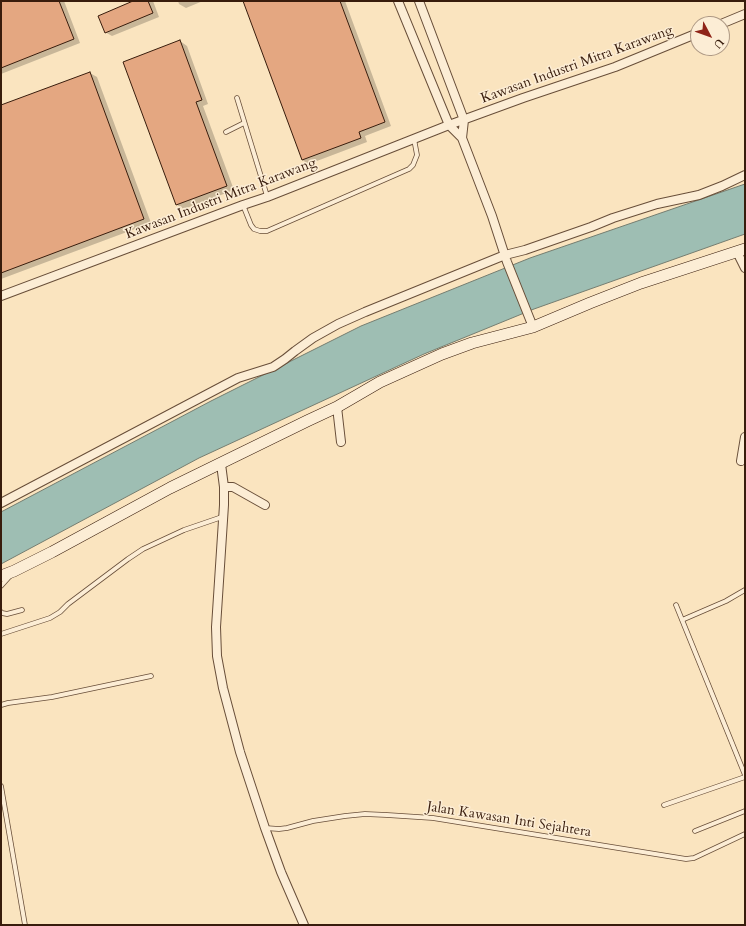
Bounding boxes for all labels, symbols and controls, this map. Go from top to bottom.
north arrow [690,16,730,56]
street label: Kawasan Industri Mitra Karawang [479,22,675,108]
text: U [710,35,727,52]
street label: Kawasan Industri Mitra Karawang [123,155,319,243]
street label: Jalan Kawasan Inti Sejahtera [426,799,592,841]

